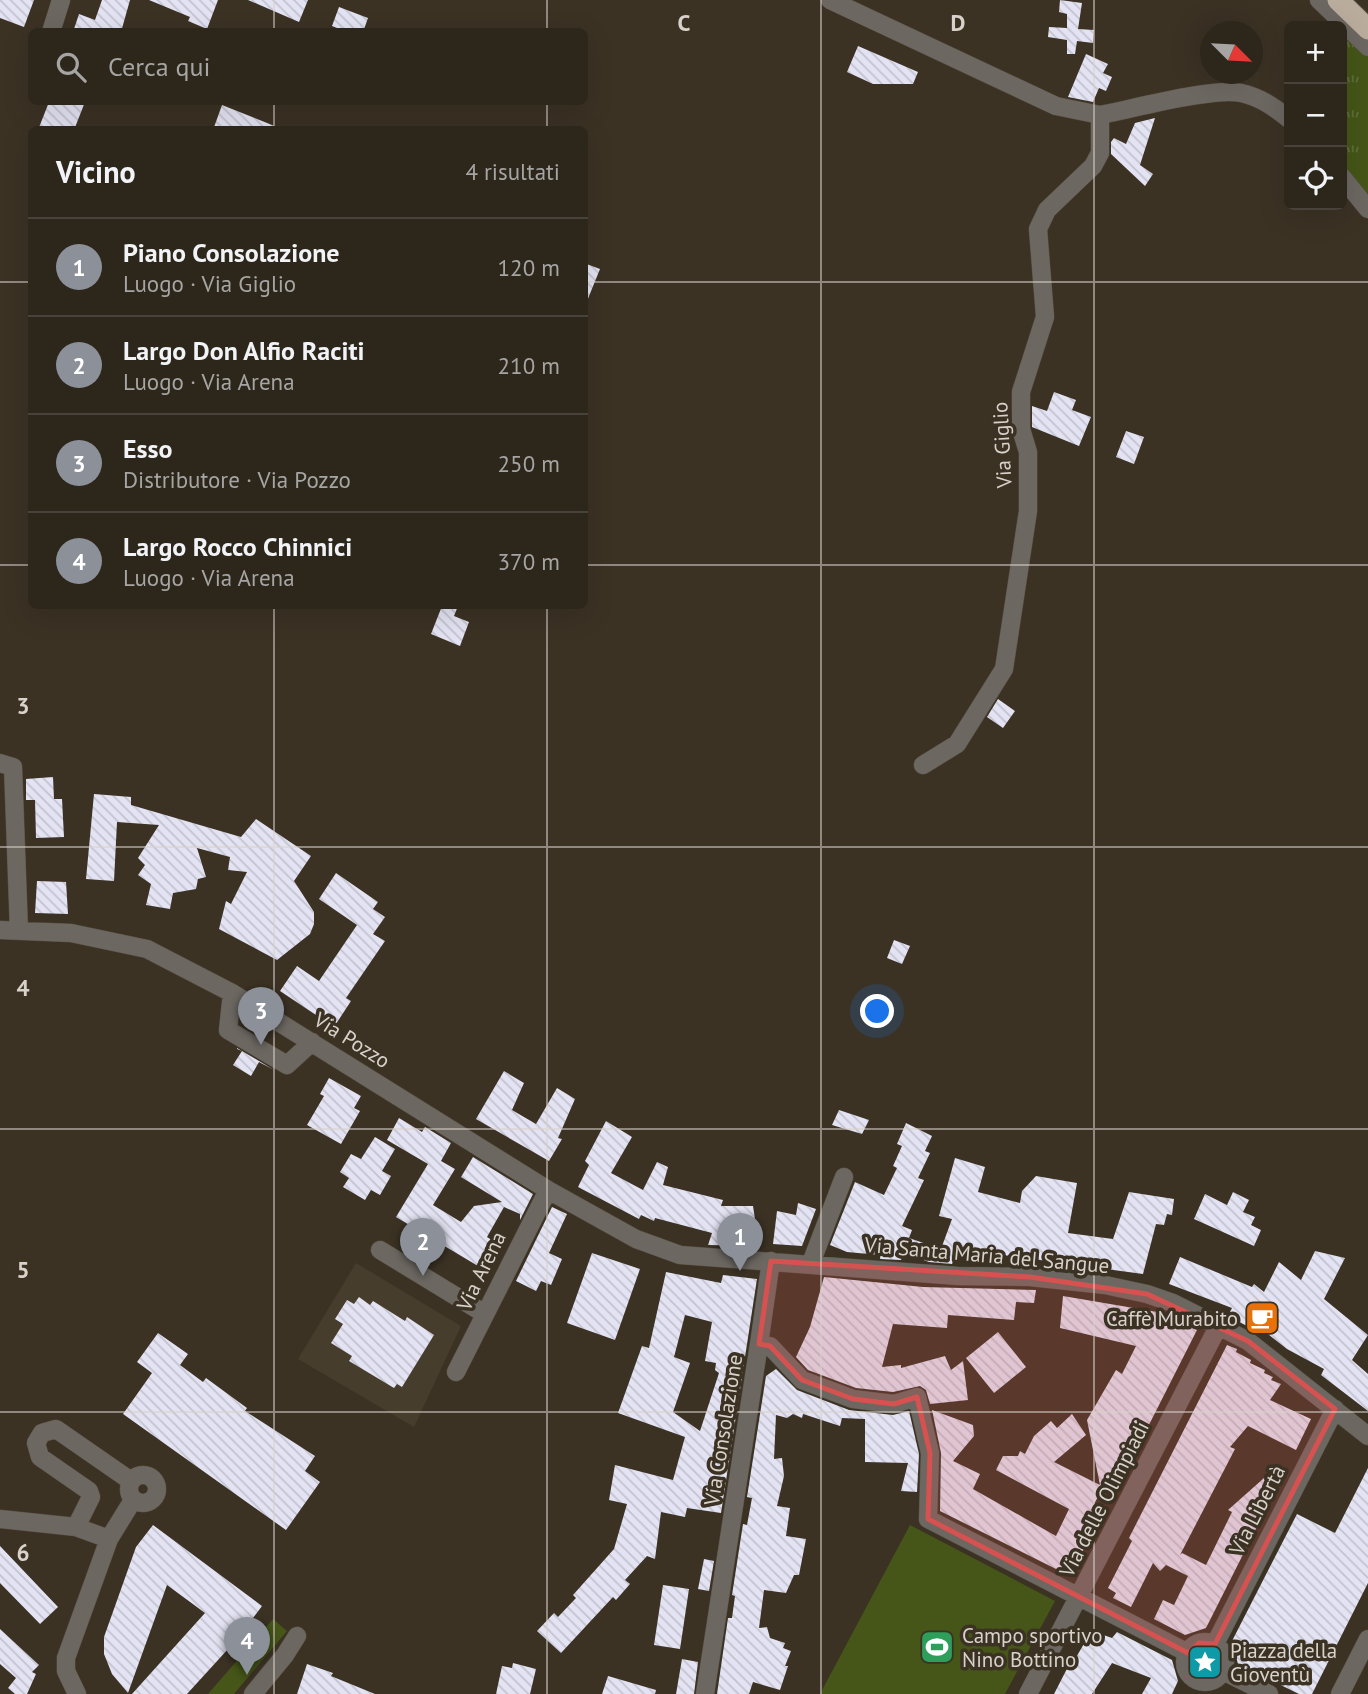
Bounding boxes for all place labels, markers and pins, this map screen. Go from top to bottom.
pin: 3 [238,987,284,1045]
pin: 1 [717,1213,763,1271]
pin: 2 [400,1218,446,1276]
cafe icon: Caffè Murabito [1243,1299,1281,1337]
place label: Caffè Murabito [1106,1305,1238,1332]
pin: 4 [224,1617,270,1675]
place label: Campo sportivo Nino Bottino [962,1622,1102,1673]
sports icon: Campo sportivo Nino Bottino [918,1628,956,1666]
place label: Piazza della Gioventù [1230,1637,1337,1688]
place icon: Piazza della Gioventù [1186,1643,1224,1681]

